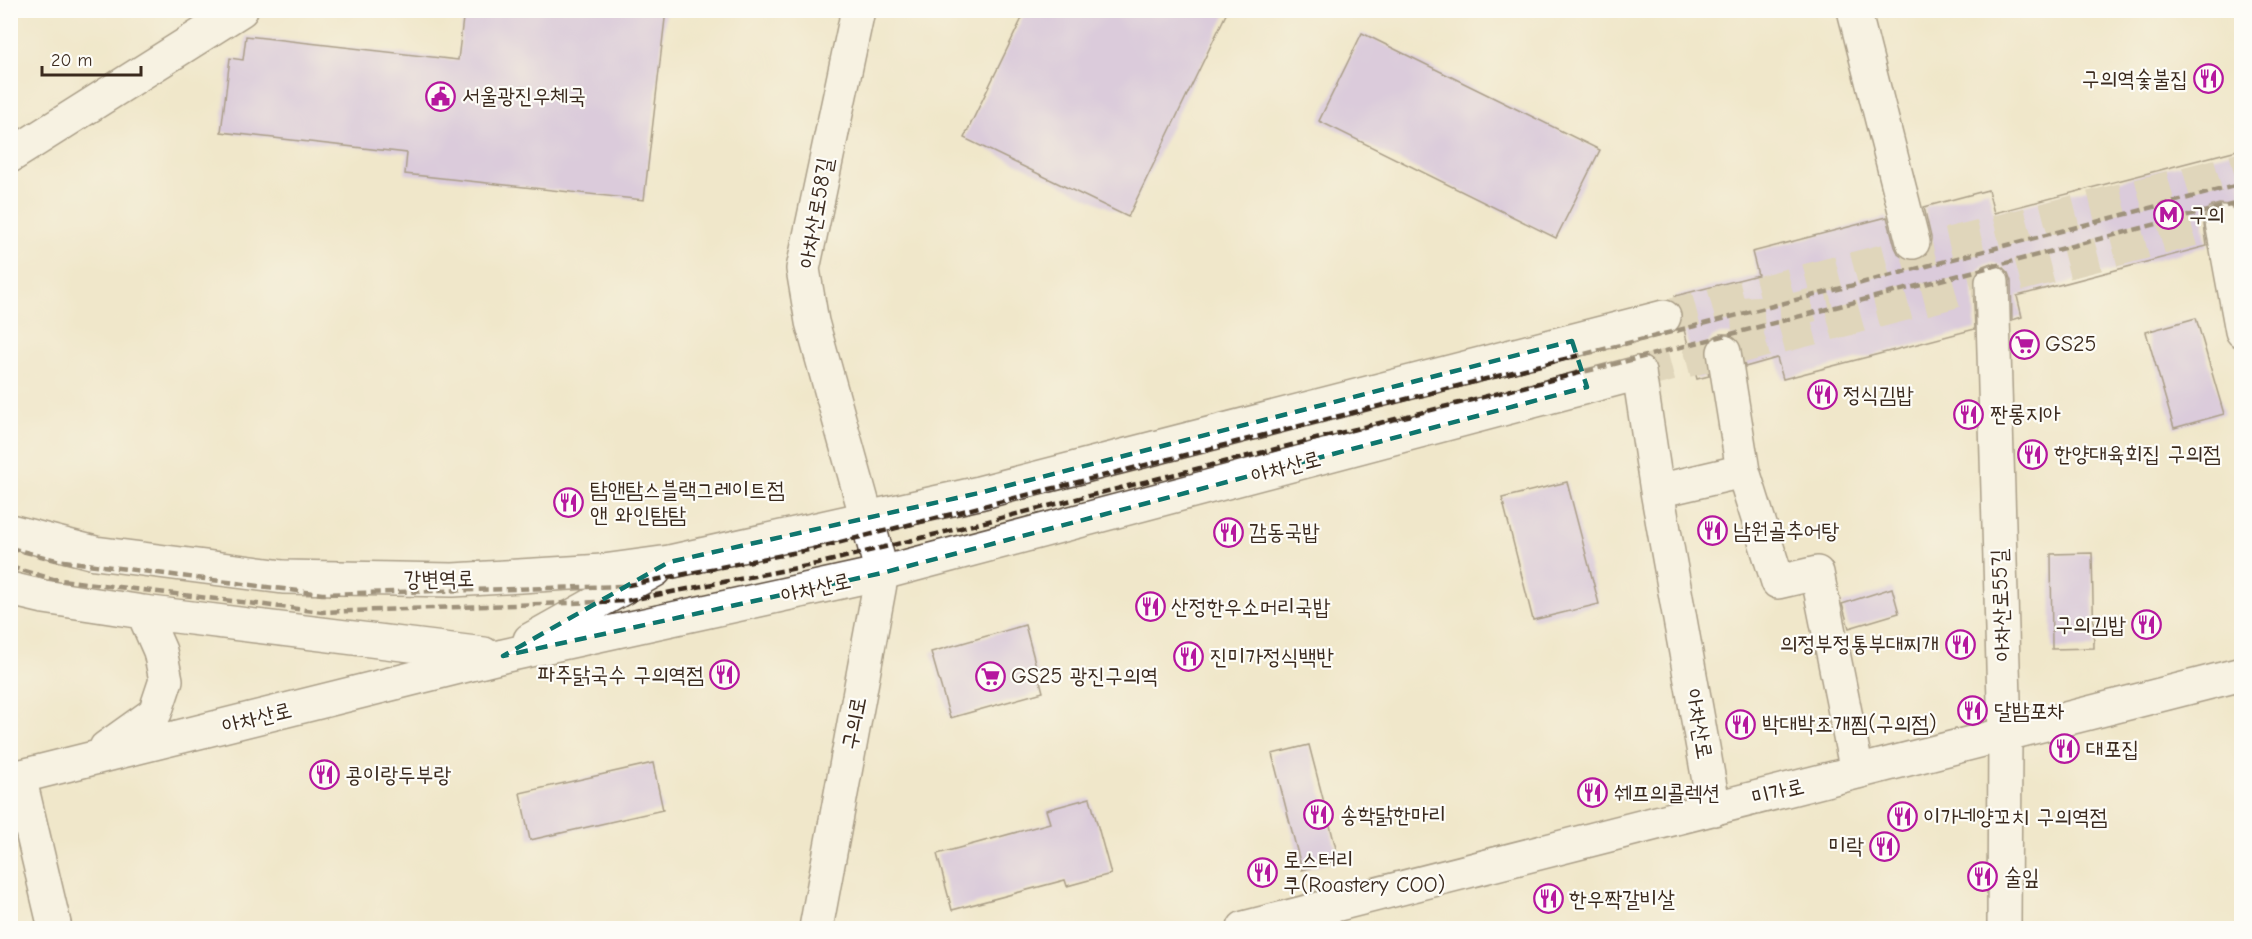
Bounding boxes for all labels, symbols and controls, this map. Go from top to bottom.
scale bar [42,39,141,77]
text: 20 m [51,50,92,71]
restaurant icon: 구의역숯불집 [2193,63,2225,95]
place label: 구의역숯불집 [2082,66,2188,92]
public building icon: 서울광진우체국 [425,80,457,112]
place label: 서울광진우체국 [462,83,586,109]
street label: 아차산로58길 [793,155,839,270]
metro station icon: 구의 [2152,199,2184,231]
place label: 구의 [2189,202,2224,228]
supermarket icon: GS25 [2008,328,2040,360]
place label: GS25 [2045,331,2096,357]
restaurant icon: 정식김밥 [1806,379,1838,411]
place label: 정식김밥 [1843,382,1914,408]
restaurant icon: 짠롱지아 [1953,398,1985,430]
place label: 짠롱지아 [1990,401,2061,427]
restaurant icon: 한양대육회집 구의점 [2017,438,2049,470]
place label: 한양대육회집 구의점 [2054,441,2221,467]
street label: 아차산로 [1248,445,1324,489]
place label: 탐앤탐스블랙그레이트점 앤 와인탐탐 [590,477,785,528]
restaurant icon: 탐앤탐스블랙그레이트점 앤 와인탐탐 [553,487,585,519]
restaurant icon: 남원골추어탕 [1696,515,1728,547]
restaurant icon: 감동국밥 [1212,516,1244,548]
place label: 남원골추어탕 [1733,518,1840,544]
place label: 감동국밥 [1249,519,1320,545]
street label: 아차산로55길 [1986,548,2016,662]
street label: 강변역로 [403,565,475,593]
street label: 아차산로 [779,567,853,609]
restaurant icon: 산정한우소머리국밥 [1134,591,1166,623]
place label: 산정한우소머리국밥 [1171,594,1331,620]
restaurant icon: 구의김밥 [2131,609,2163,641]
place label: 구의김밥 [2055,612,2126,638]
restaurant icon: 의정부정통부대찌개 [1944,628,1976,660]
place label: 의정부정통부대찌개 [1780,631,1939,657]
restaurant icon: 진미가정식백반 [1173,641,1205,673]
place label: 진미가정식백반 [1210,644,1334,670]
restaurant icon: 파주닭국수 구의역점 [709,659,741,691]
supermarket icon: GS25 광진구의역 [974,660,1006,692]
place label: 파주닭국수 구의역점 [537,662,704,688]
place label: GS25 광진구의역 [1011,663,1158,689]
street label: 아차산로 [1680,687,1718,761]
street label: 구의로 [836,694,872,752]
restaurant icon: 달밤포차 [1957,695,1989,727]
street label: 아차산로 [220,697,294,739]
place label: 달밤포차 [1994,698,2065,724]
restaurant icon: 박대박조개찜(구의점) [1725,708,1757,740]
place label: 박대박조개찜(구의점) [1762,711,1937,737]
restaurant icon: 대포집 [2049,733,2081,765]
place label: 대포집 [2086,736,2139,762]
restaurant icon: 콩이랑두부랑 [308,759,340,791]
place label: 콩이랑두부랑 [345,762,452,788]
street label: 미가로 [1749,773,1807,811]
restaurant icon: 쉐프의콜렉션 [1577,777,1609,809]
place label: 쉐프의콜렉션 [1614,780,1720,806]
restaurant icon: 송학닭한마리 [1303,799,1335,831]
restaurant icon: 이가네양꼬치 구의역점 [1886,801,1918,833]
place label: 송학닭한마리 [1340,802,1446,828]
place label: 이가네양꼬치 구의역점 [1923,804,2107,830]
restaurant icon: 미락 [1869,830,1901,862]
place label: 미락 [1829,833,1864,859]
place label: 로스터리 쿠(Roastery COO) [1283,847,1445,898]
restaurant icon: 로스터리 쿠(Roastery COO) [1246,857,1278,889]
restaurant icon: 술잎 [1967,861,1999,893]
place label: 술잎 [2004,864,2039,890]
restaurant icon: 한우짝갈비살 [1532,883,1564,915]
place label: 한우짝갈비살 [1569,886,1675,912]

